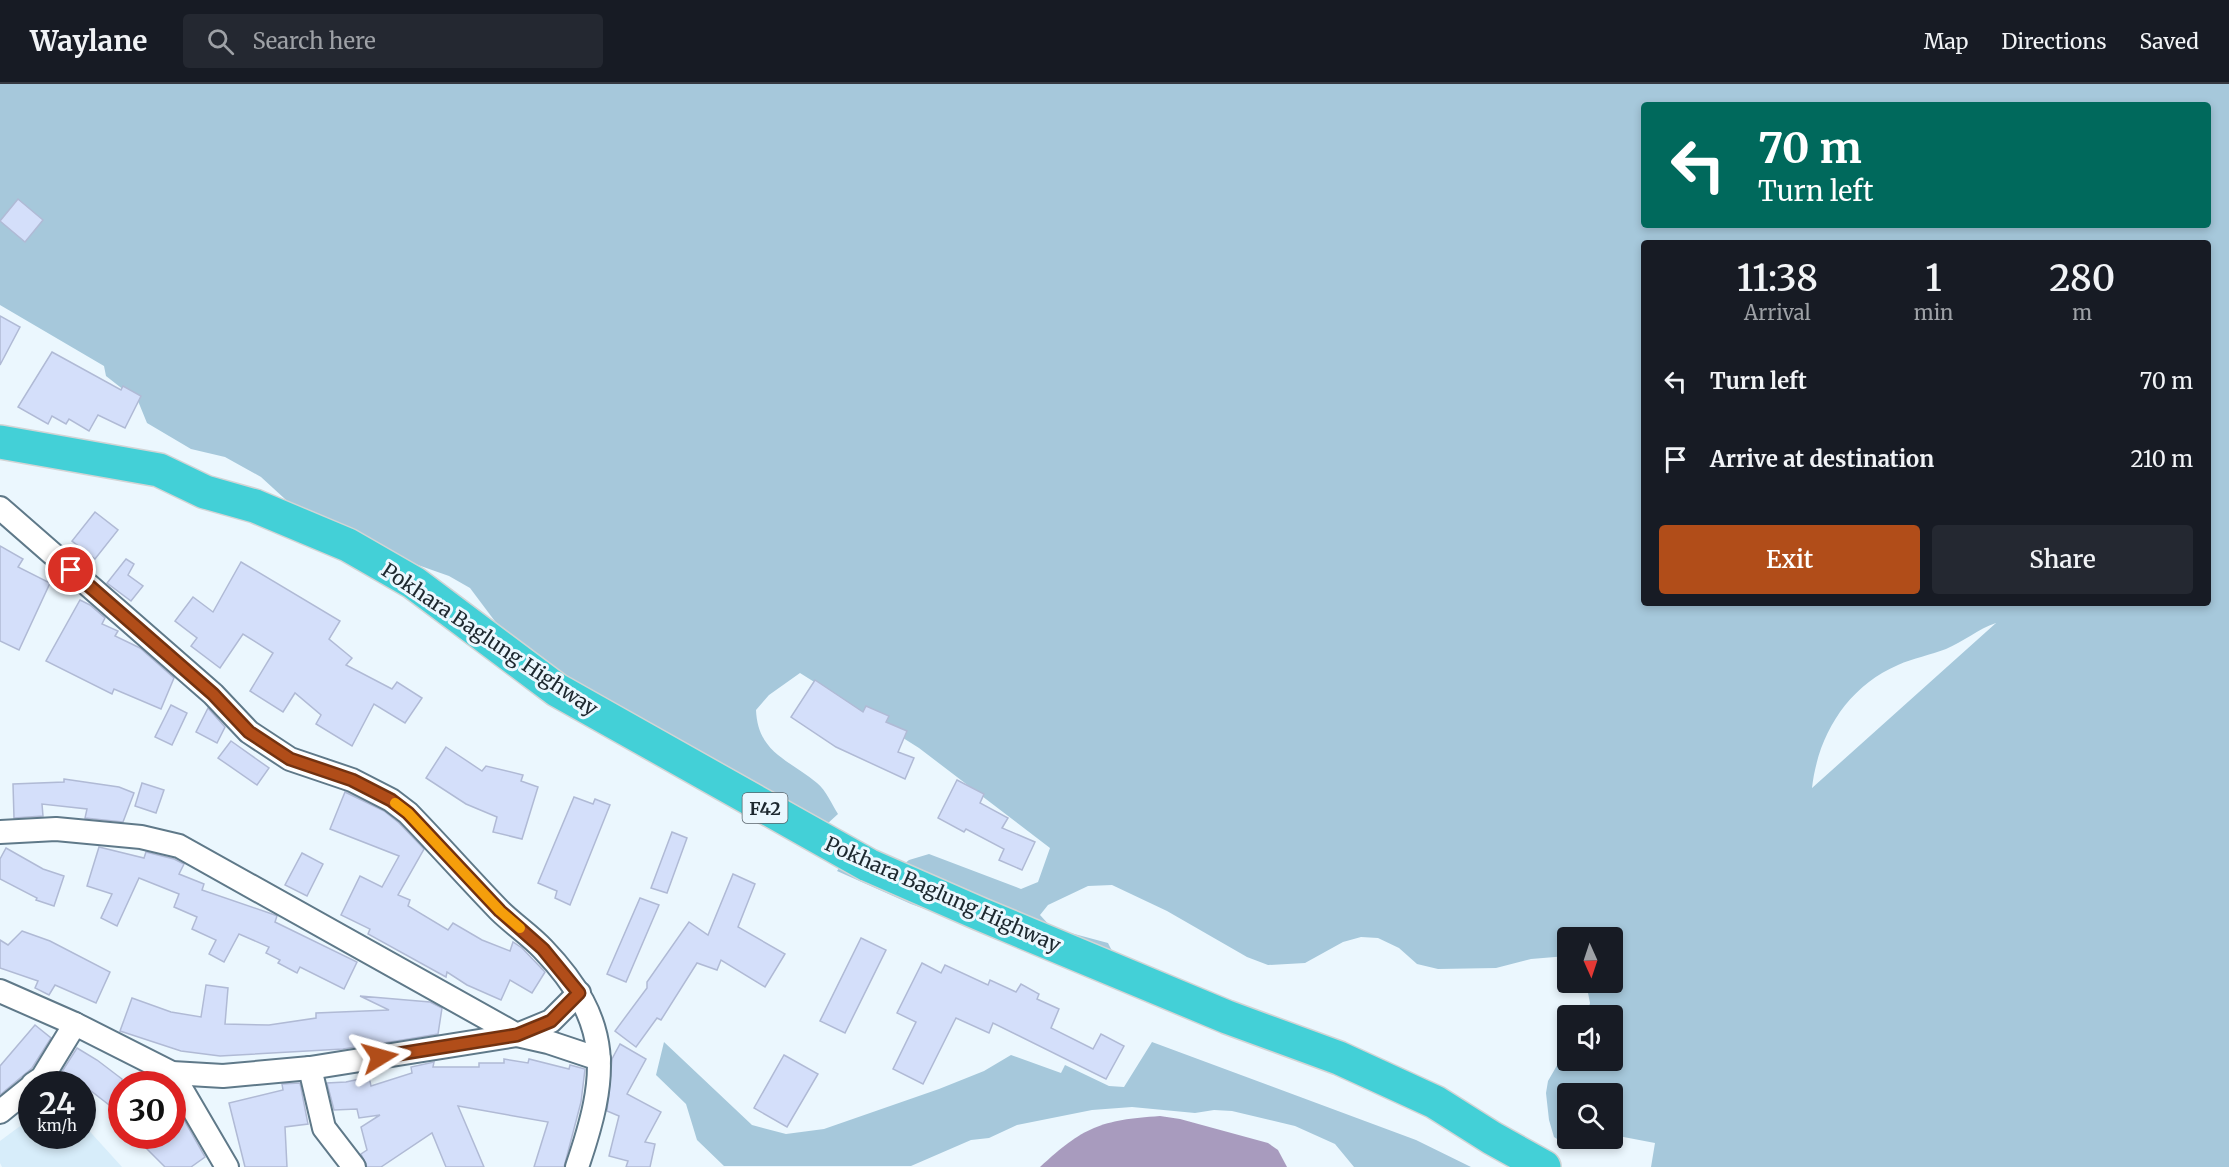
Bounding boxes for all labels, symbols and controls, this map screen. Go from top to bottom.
search box [183,14,603,68]
text: Waylane [30,23,147,59]
icon: search [204,25,237,58]
text: Search here [252,27,376,55]
text: Map [1924,28,1968,55]
text: Directions [2001,28,2106,55]
text: Saved [2139,28,2199,55]
text: 70 m [1758,122,1862,174]
icon: left [1659,126,1737,204]
text: Turn left [1758,174,1873,208]
text: 11:38 [1737,256,1818,301]
text: 1 [1925,256,1942,301]
text: 280 [2049,256,2115,301]
text: Arrival [1744,300,1811,325]
text: min [1914,300,1953,325]
text: m [2072,300,2092,325]
icon: left [1659,365,1692,398]
text: Turn left [1710,367,1807,395]
text: 70 m [2140,367,2193,395]
icon: arrive [1659,443,1692,476]
text: Arrive at destination [1710,445,1934,473]
text: 210 m [2130,445,2193,473]
button: Exit [1659,525,1920,594]
button: Share [1932,525,2193,594]
pin [45,544,96,595]
icon: arrive [54,553,87,586]
street label: Pokhara Baglung Highway [377,557,603,721]
road number: F42 [742,793,788,823]
street label: Pokhara Baglung Highway [821,831,1065,957]
north arrow [1557,927,1623,993]
map controls [1557,927,1623,1149]
button: sound [1557,1005,1623,1071]
position arrow [348,1025,412,1089]
speed limit sign: 30 [108,1071,186,1149]
button: search [1557,1083,1623,1149]
text: 24 [39,1084,75,1122]
text: km/h [37,1116,77,1135]

